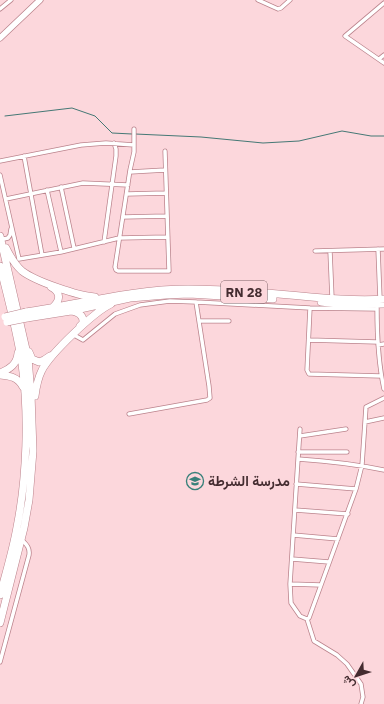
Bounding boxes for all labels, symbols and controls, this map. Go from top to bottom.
road number: RN 28 [221,281,267,303]
school or university icon: مدرسة الشرطة [185,471,205,491]
place label: مدرسة الشرطة [208,472,290,490]
north arrow [336,656,376,696]
text: ش [339,673,358,692]

